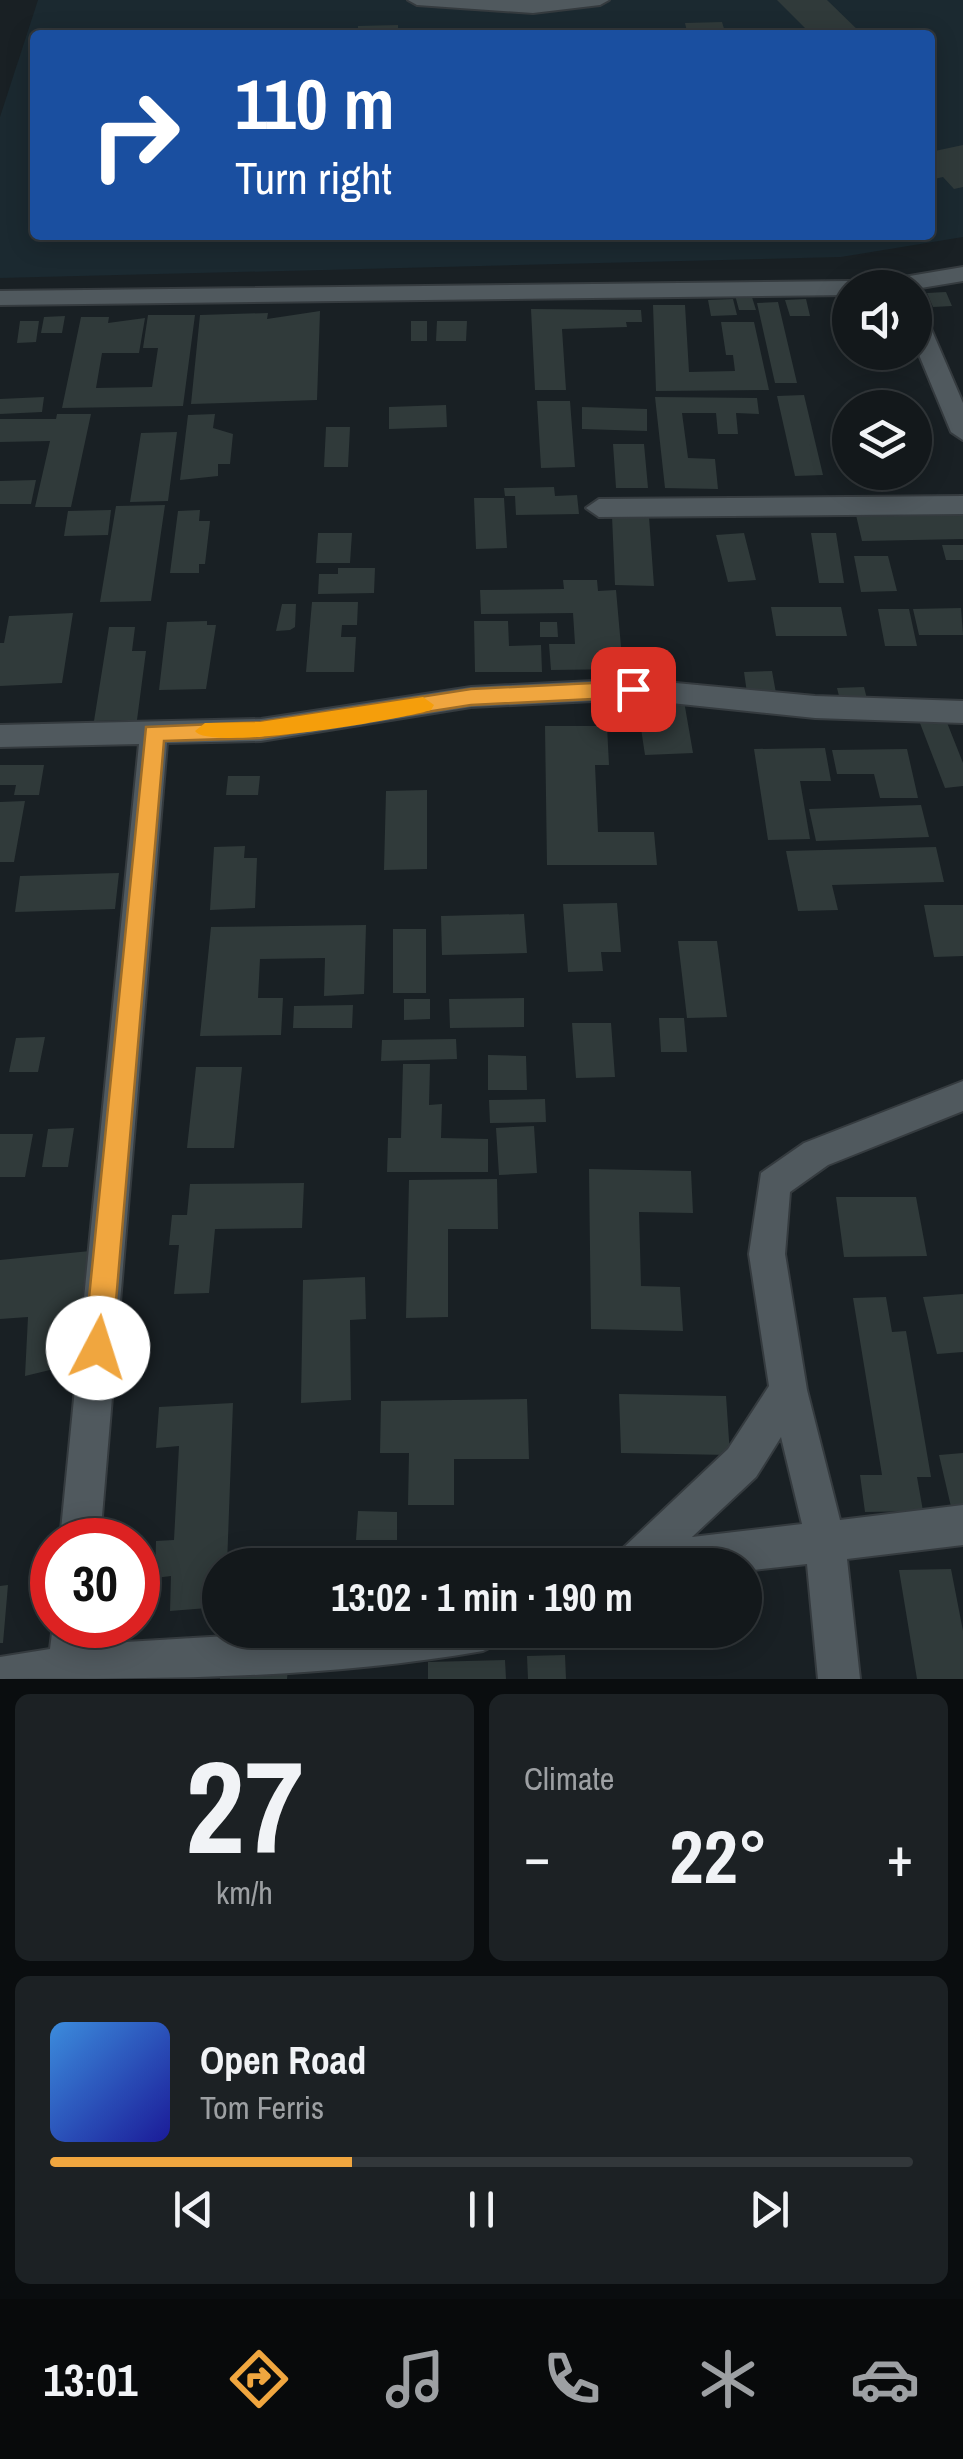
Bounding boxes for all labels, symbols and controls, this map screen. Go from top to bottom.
text: 110 m [235,57,395,151]
icon: right [70,70,200,200]
text: Turn right [235,147,392,208]
map controls [832,270,932,490]
button: sound [832,270,932,370]
button: layers [832,390,932,490]
pin [591,647,676,732]
icon: arrive [606,662,661,717]
position arrow [46,1296,150,1400]
speed limit sign: 30 [30,1518,160,1648]
text: 13:02 · 1 min · 190 m [331,1572,633,1623]
text: 27 [185,1718,304,1894]
text: Climate [524,1757,614,1800]
text: 22° [669,1805,768,1906]
text: − [524,1819,550,1893]
text: + [887,1819,913,1893]
text: km/h [216,1871,273,1914]
text: Open Road [200,2035,366,2086]
text: Tom Ferris [200,2086,324,2129]
icon: previous [166,2182,221,2237]
icon: pause [454,2182,509,2237]
icon: next [742,2182,797,2237]
icon: directions [224,2344,294,2414]
icon: music [380,2344,450,2414]
icon: phone [537,2344,607,2414]
icon: climate [693,2344,763,2414]
icon: car [850,2344,920,2414]
text: 13:01 [43,2349,138,2410]

